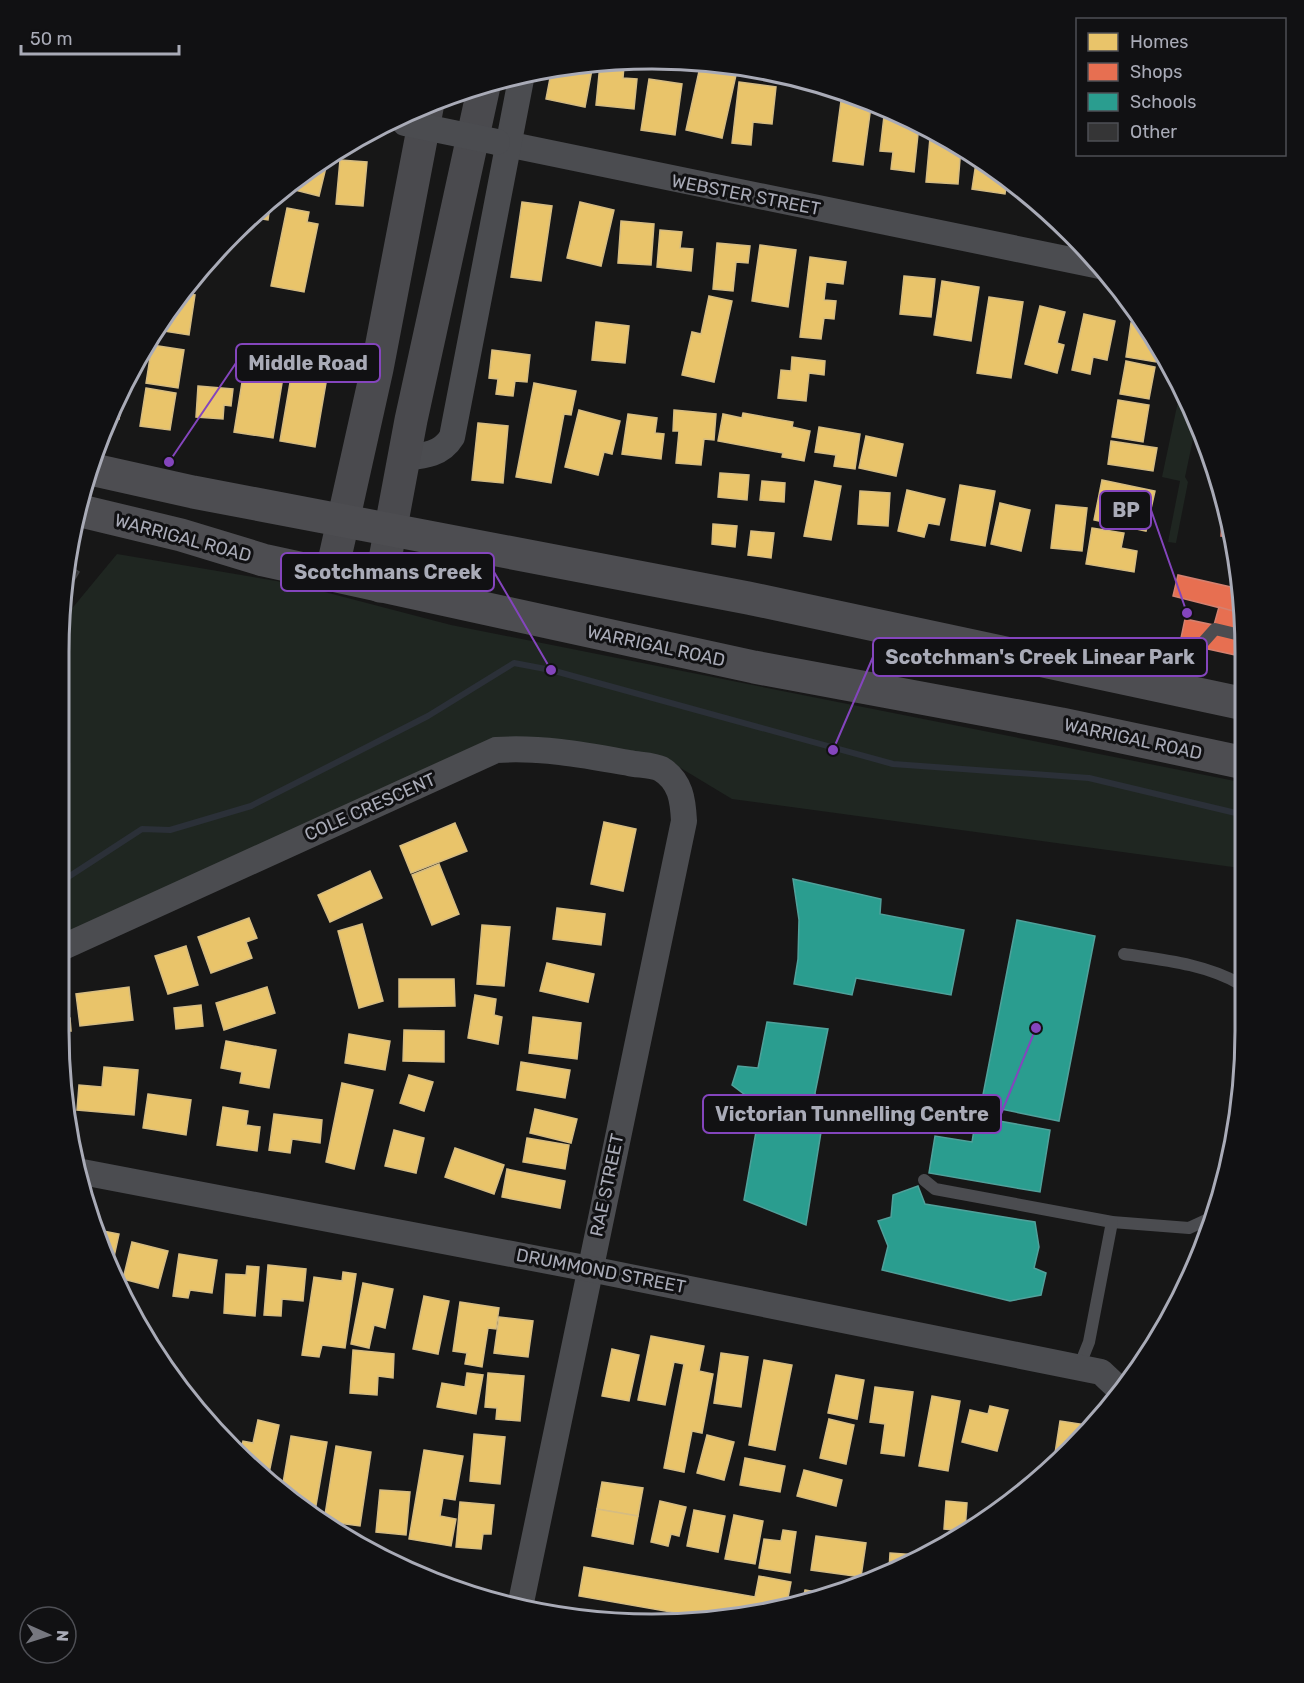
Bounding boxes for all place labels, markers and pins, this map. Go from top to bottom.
callout: Middle Road [236,344,380,382]
callout: BP [1100,491,1151,529]
callout: Scotchmans Creek [281,553,494,591]
callout: Scotchman's Creek Linear Park [873,638,1207,676]
callout: Victorian Tunnelling Centre [703,1095,1001,1133]

